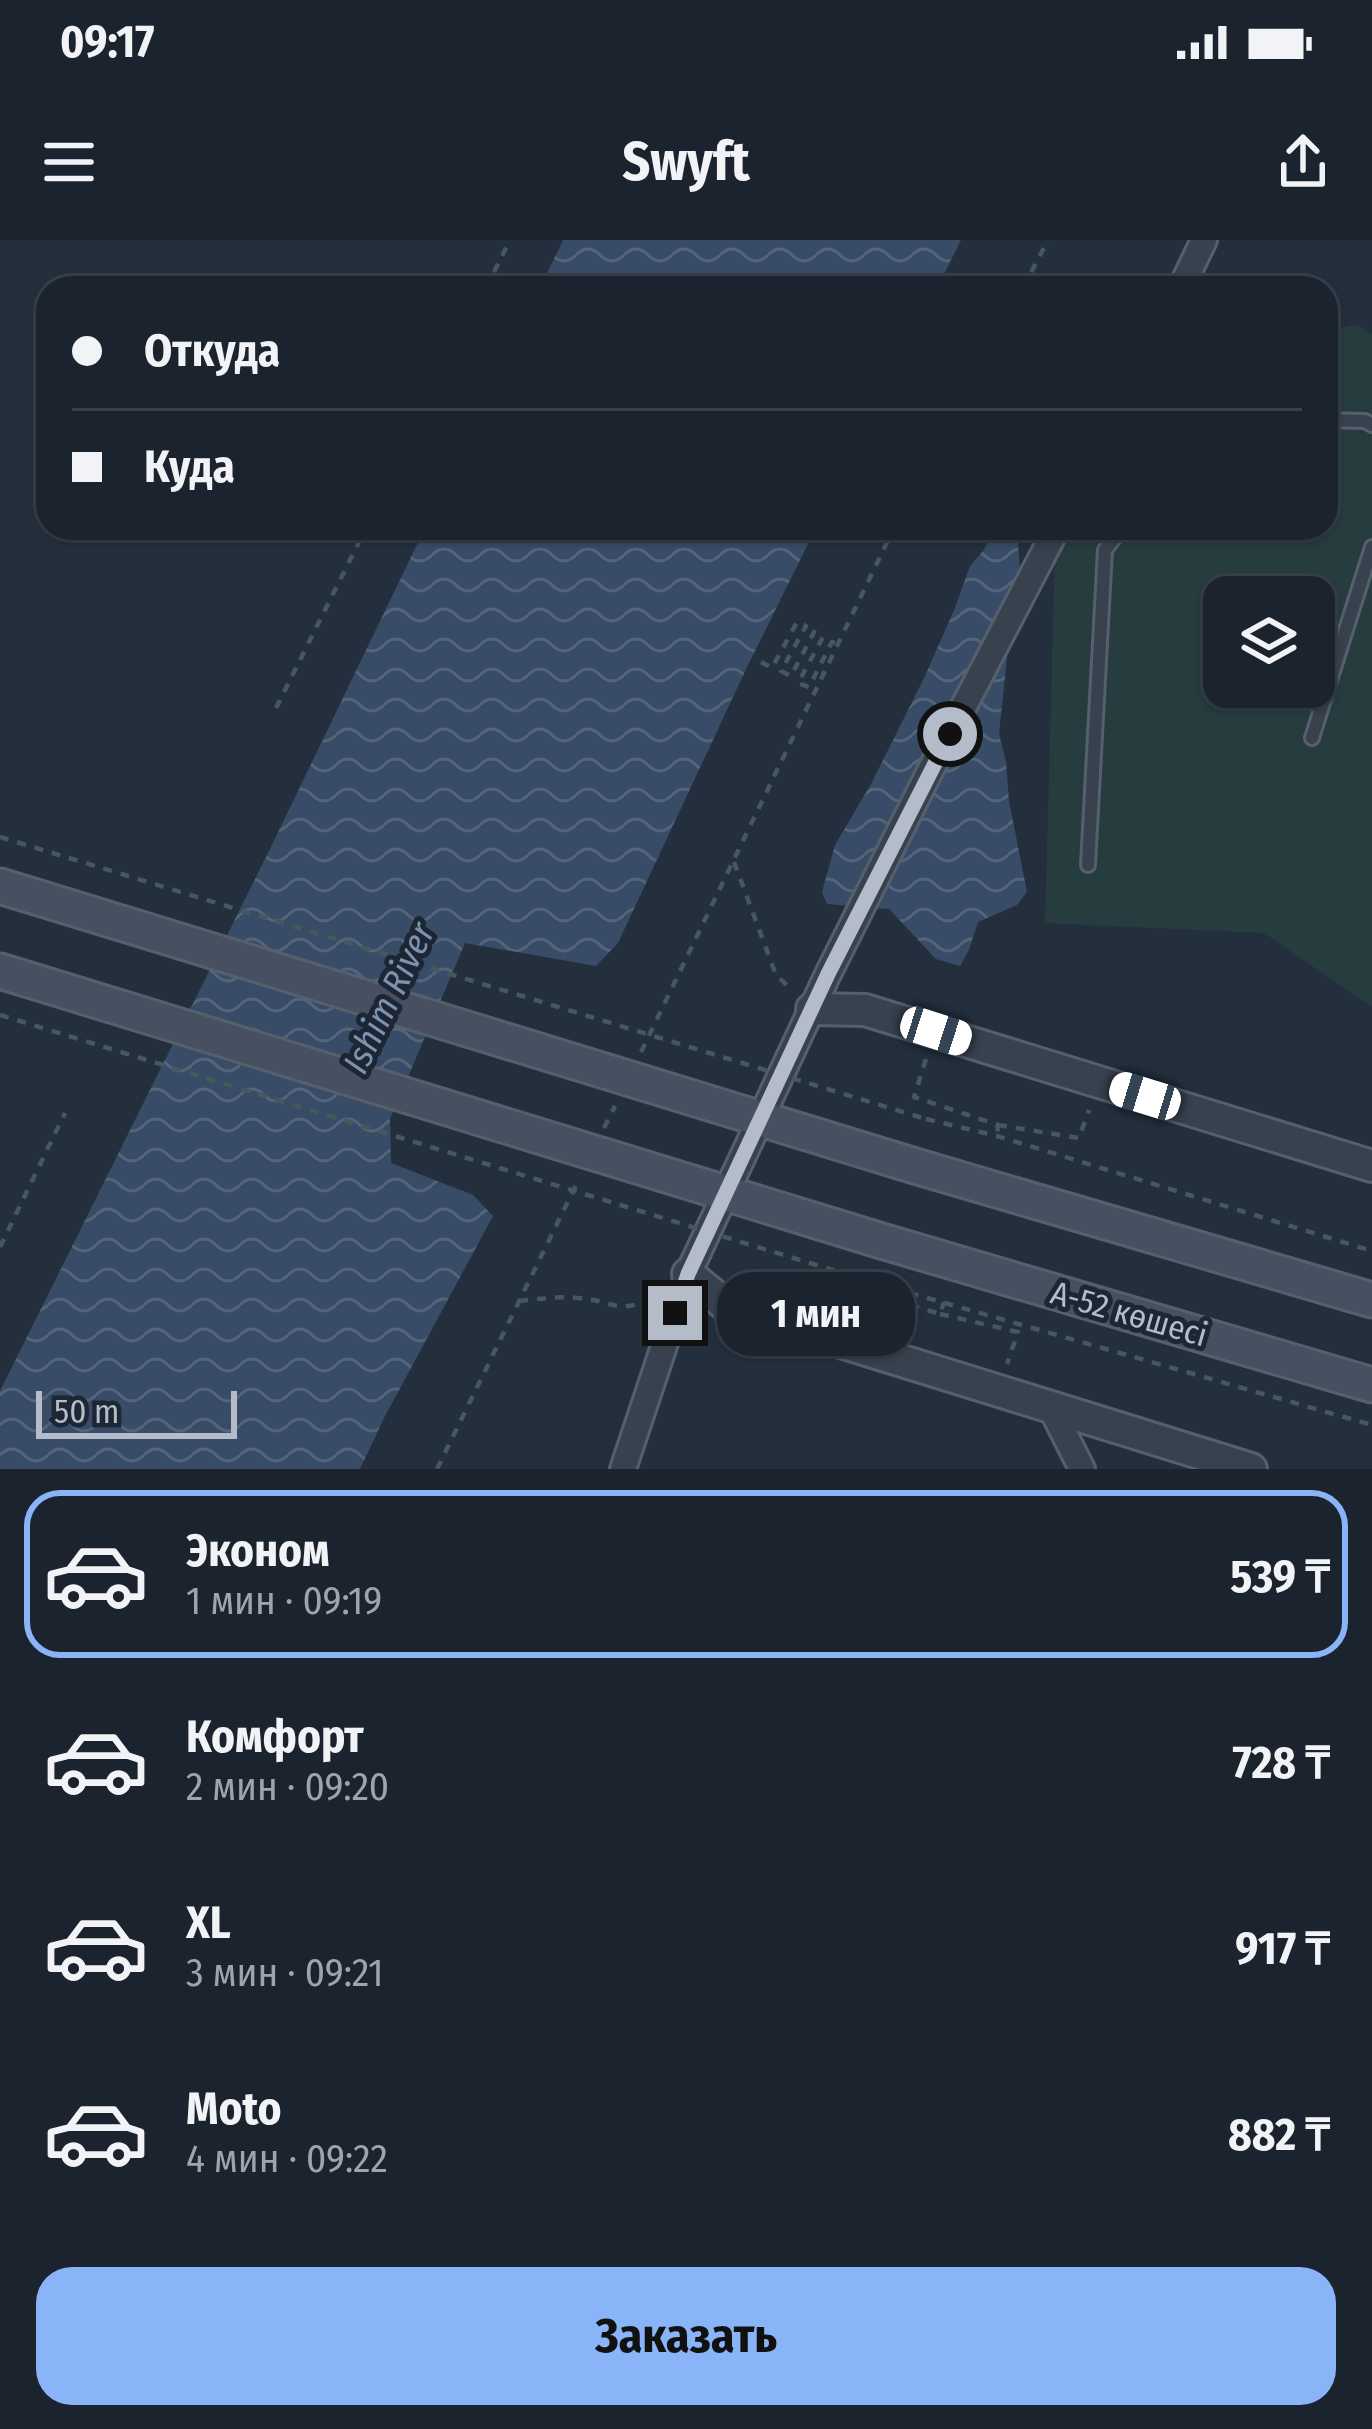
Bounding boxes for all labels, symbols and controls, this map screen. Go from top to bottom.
text: 09:17 [60,15,154,69]
icon: menu [36,129,102,195]
icon: share [1270,129,1336,195]
text: Swyft [622,130,750,194]
text: Откуда [144,324,280,378]
text: Куда [144,440,235,494]
map controls [1203,576,1335,708]
button: layers [1203,576,1335,708]
route start [923,707,977,761]
water label: Ishim River [334,914,445,1081]
car [896,1003,976,1059]
car [1105,1068,1185,1124]
callout: 1 мин [717,1271,915,1355]
street label: А-52 көшесі [1046,1273,1212,1355]
route end [648,1286,702,1340]
text: 1 мин [771,1291,861,1337]
scale bar [36,1385,237,1438]
text: 50 m [54,1392,119,1432]
icon: car [42,1520,150,1628]
text: Эконом [186,1524,330,1578]
text: 539 ₸ [1230,1550,1330,1604]
text: 1 мин · 09:19 [186,1578,382,1624]
icon: car [42,1706,150,1814]
text: Комфорт [186,1710,364,1764]
text: 728 ₸ [1232,1736,1330,1790]
text: 2 мин · 09:20 [186,1764,389,1810]
icon: car [42,1892,150,2000]
text: XL [186,1896,231,1950]
text: 917 ₸ [1235,1922,1330,1976]
text: 3 мин · 09:21 [186,1950,384,1996]
icon: car [42,2078,150,2186]
text: Moto [186,2082,282,2136]
text: 882 ₸ [1228,2108,1330,2162]
text: 4 мин · 09:22 [186,2136,388,2182]
button: Заказать [36,2267,1336,2405]

